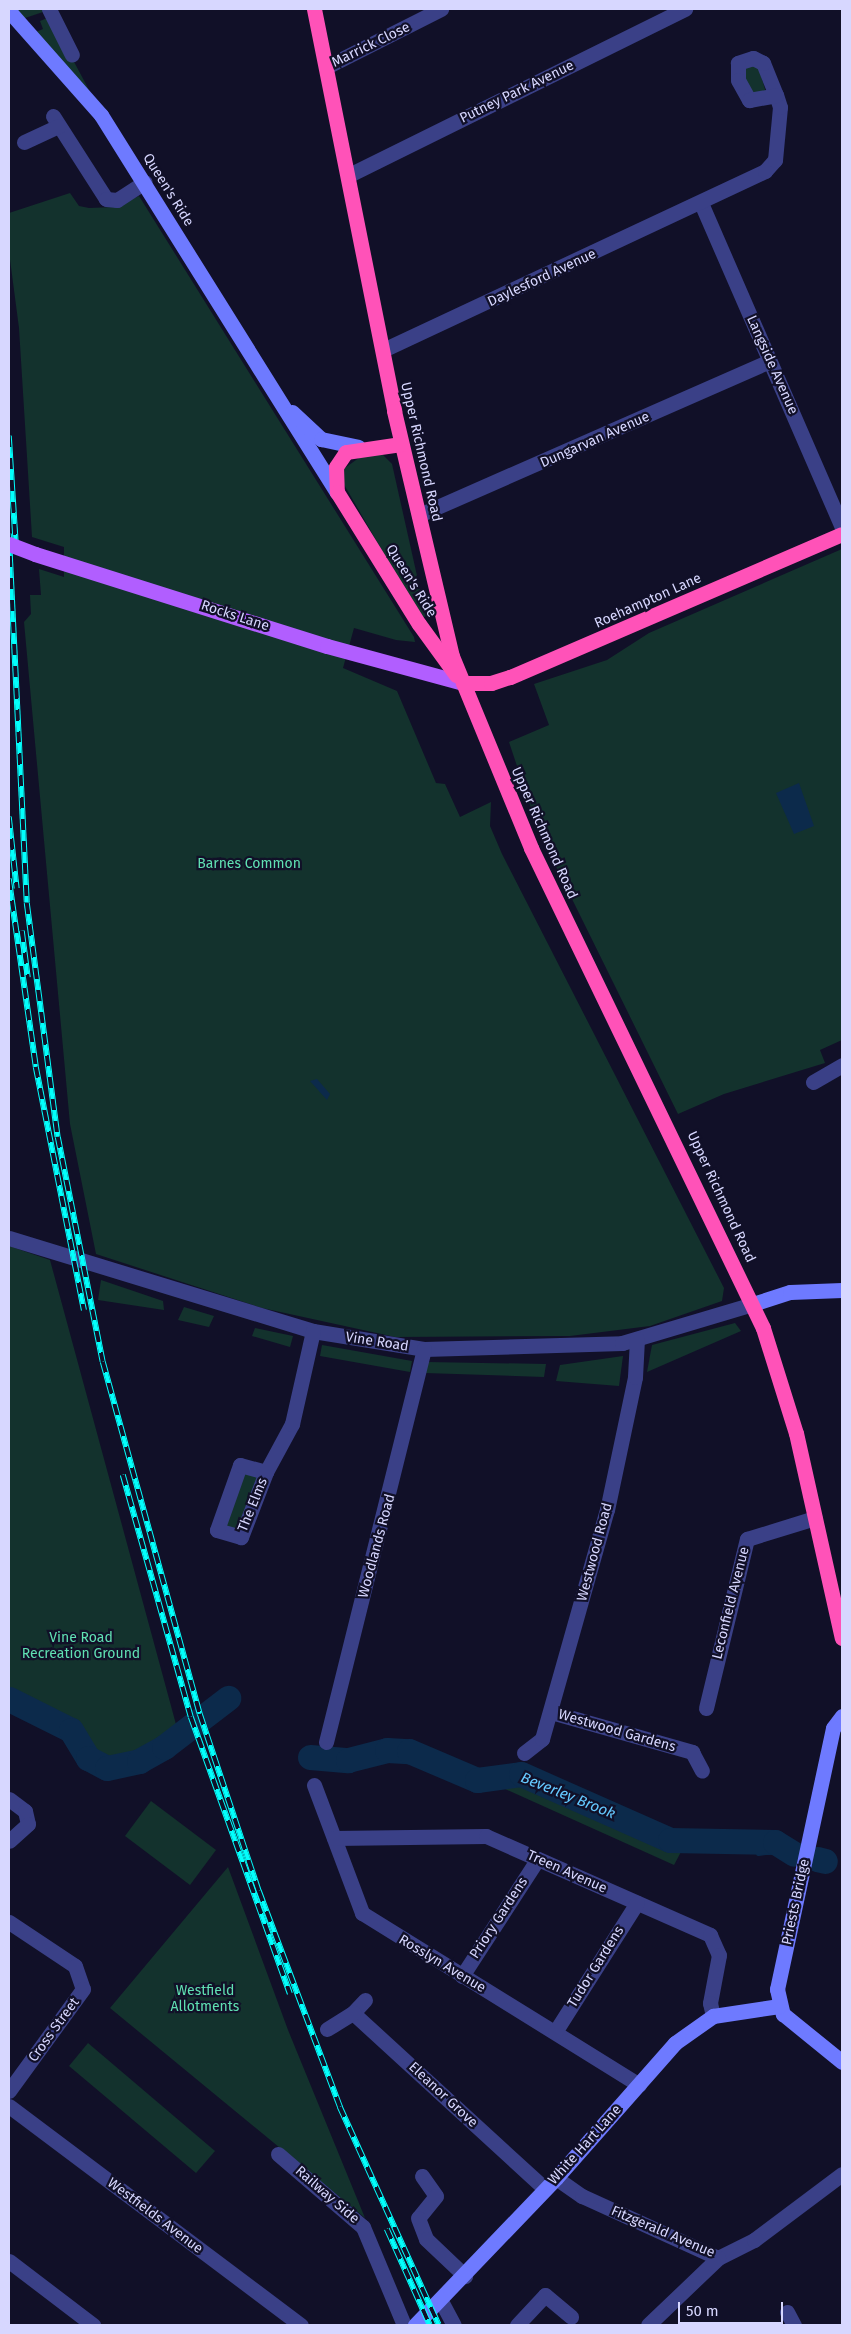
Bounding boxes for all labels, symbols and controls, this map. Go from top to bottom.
street label: Marrick Close [329,19,413,71]
street label: Putney Park Avenue [457,57,577,127]
street label: Queen's Ride [139,150,197,230]
street label: Daylesford Avenue [485,246,599,310]
street label: Langside Avenue [743,313,801,417]
street label: Upper Richmond Road [397,381,445,523]
street label: Dungarvan Avenue [538,408,652,472]
street label: Queen's Ride [382,541,440,621]
street label: Roehampton Lane [592,570,704,632]
street label: Rocks Lane [199,597,271,635]
street label: Upper Richmond Road [507,764,581,902]
park label: Barnes Common [197,856,301,872]
street label: Upper Richmond Road [683,1129,759,1265]
street label: Vine Road [344,1329,410,1355]
street label: The Elms [235,1476,271,1534]
street label: Woodlands Road [355,1492,399,1600]
street label: Westwood Road [574,1501,616,1603]
street label: Leconfield Avenue [709,1545,753,1661]
park label: Vine Road Recreation Ground [22,1630,140,1662]
street label: Westwood Gardens [556,1706,678,1756]
water label: Beverley Brook [518,1769,618,1823]
street label: Treen Avenue [525,1847,609,1897]
street label: Priests Bridge [779,1857,813,1947]
street label: Priory Gardens [466,1874,532,1962]
street label: Tudor Gardens [564,1923,628,2011]
street label: Rosslyn Avenue [395,1931,489,1997]
park label: Westfield Allotments [171,1983,239,2015]
street label: Cross Street [25,1995,83,2065]
street label: Eleanor Grove [405,2059,481,2131]
street label: White Hart Lane [545,2102,625,2188]
street label: Railway Side [292,2163,362,2227]
street label: Westfields Avenue [104,2175,206,2257]
street label: Fitzgerald Avenue [609,2203,717,2261]
scale bar [681,2292,786,2324]
text: 50 m [686,2302,719,2320]

